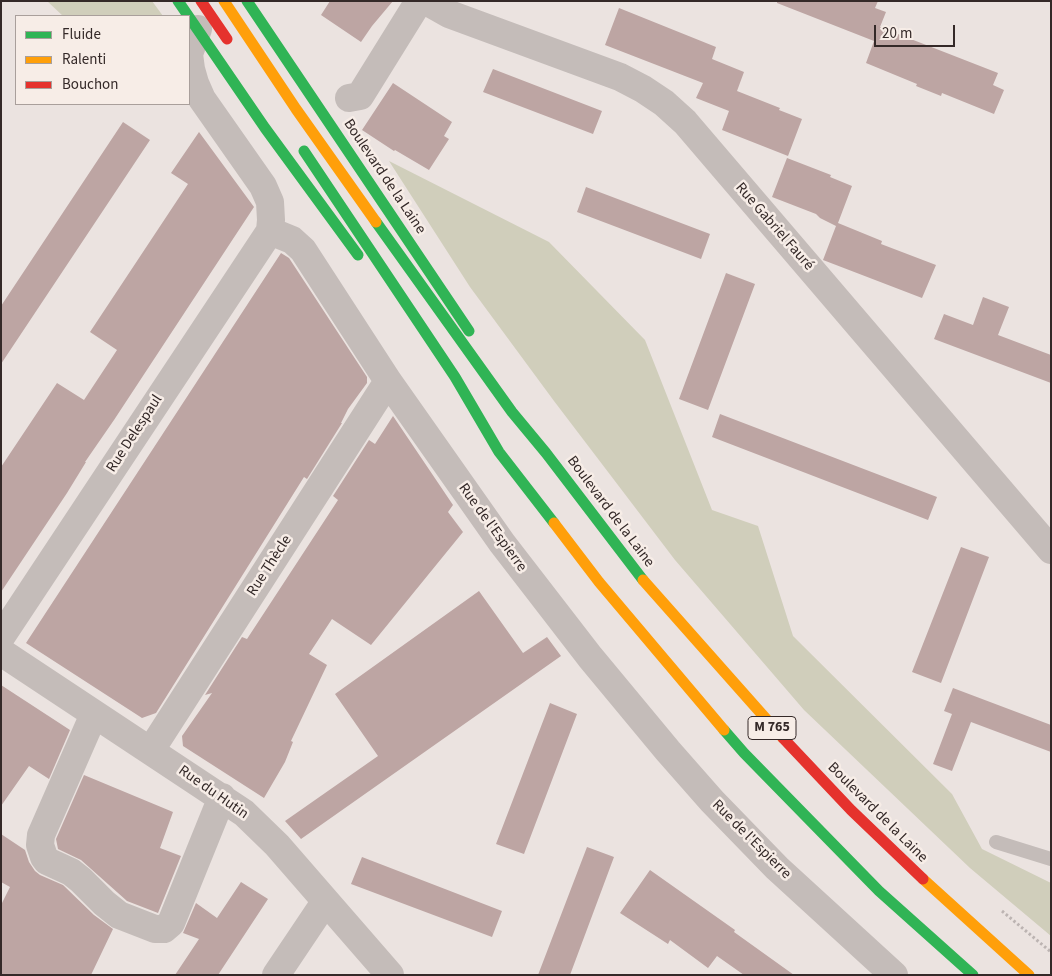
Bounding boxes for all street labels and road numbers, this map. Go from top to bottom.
street label: Boulevard de la Laine [339,116,429,238]
street label: Rue Gabriel Fauré [731,179,817,275]
street label: Rue Delespaul [103,392,167,476]
street label: Boulevard de la Laine [562,453,658,571]
street label: Rue de l'Espierre [454,480,530,576]
street label: Rue Thècle [244,532,296,600]
road number: M 765 [748,716,796,740]
street label: Boulevard de la Laine [823,759,931,867]
street label: Rue du Hutin [174,762,252,824]
street label: Rue de l'Espierre [708,797,794,883]

